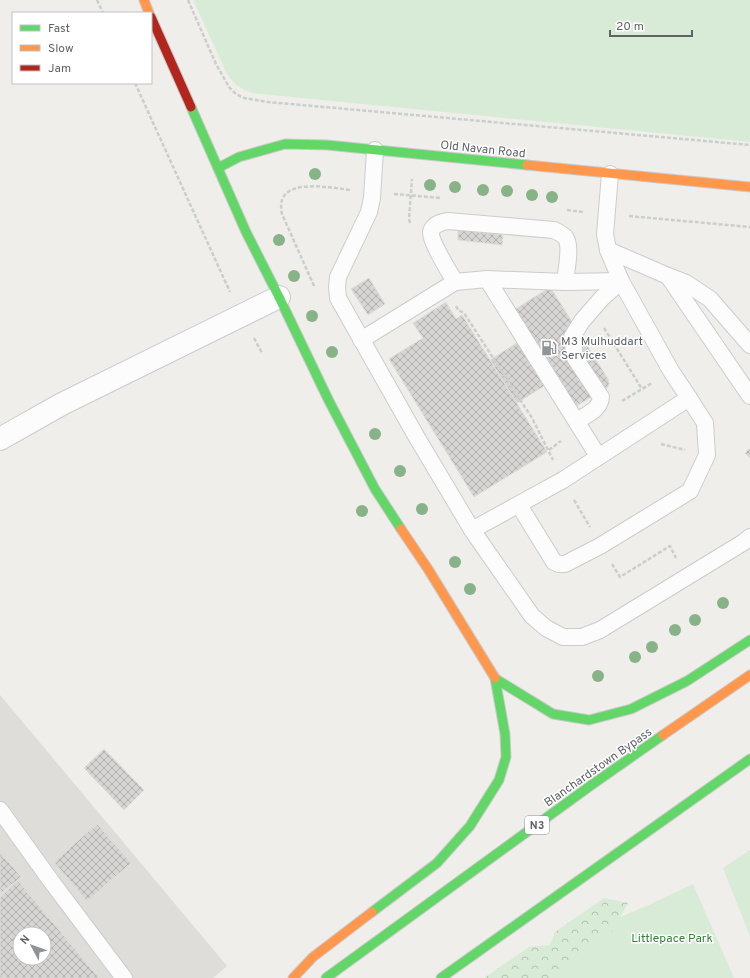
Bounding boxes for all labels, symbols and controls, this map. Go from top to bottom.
legend [12,12,152,84]
scale bar [610,12,692,38]
text: 20 m [616,19,644,35]
text: Fast [48,21,70,37]
text: Slow [48,41,74,57]
text: Jam [48,61,71,77]
street label: Old Navan Road [439,138,526,162]
place label: M3 Mulhuddart Services [561,334,643,364]
fuel station icon: M3 Mulhuddart Services [540,339,558,357]
street label: Blanchardstown Bypass [542,725,656,811]
road number: N3 [525,816,549,834]
north arrow [12,926,52,966]
park label: Littlepace Park [631,931,713,947]
text: N [17,933,33,948]

